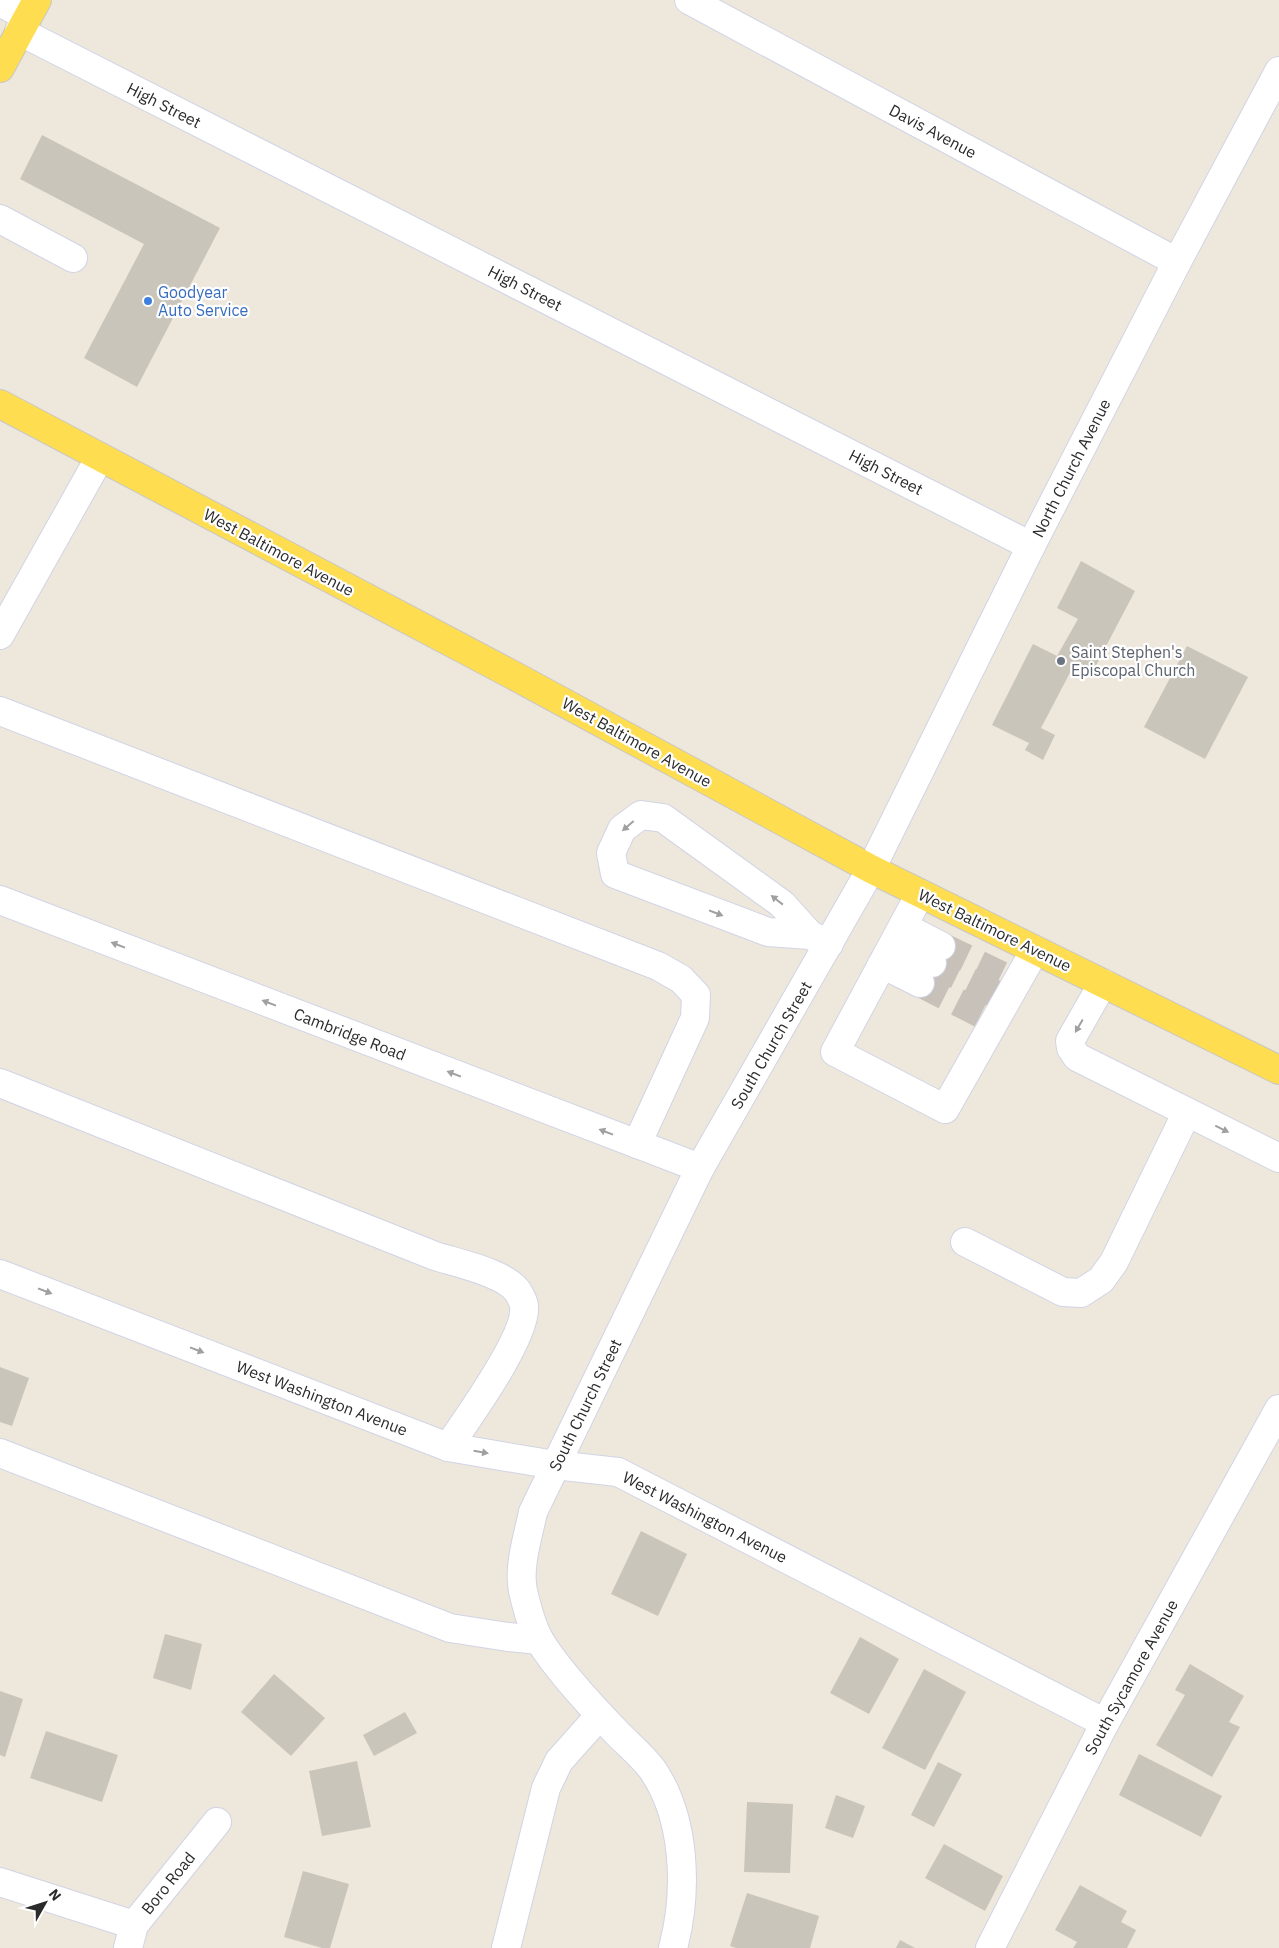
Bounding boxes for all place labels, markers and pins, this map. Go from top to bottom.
place label: Goodyear Auto Service [158,282,249,320]
marker: Goodyear Auto Service [142,295,154,307]
place label: Saint Stephen's Episcopal Church [1071,642,1195,680]
marker: Saint Stephen's Episcopal Church [1055,655,1067,667]

